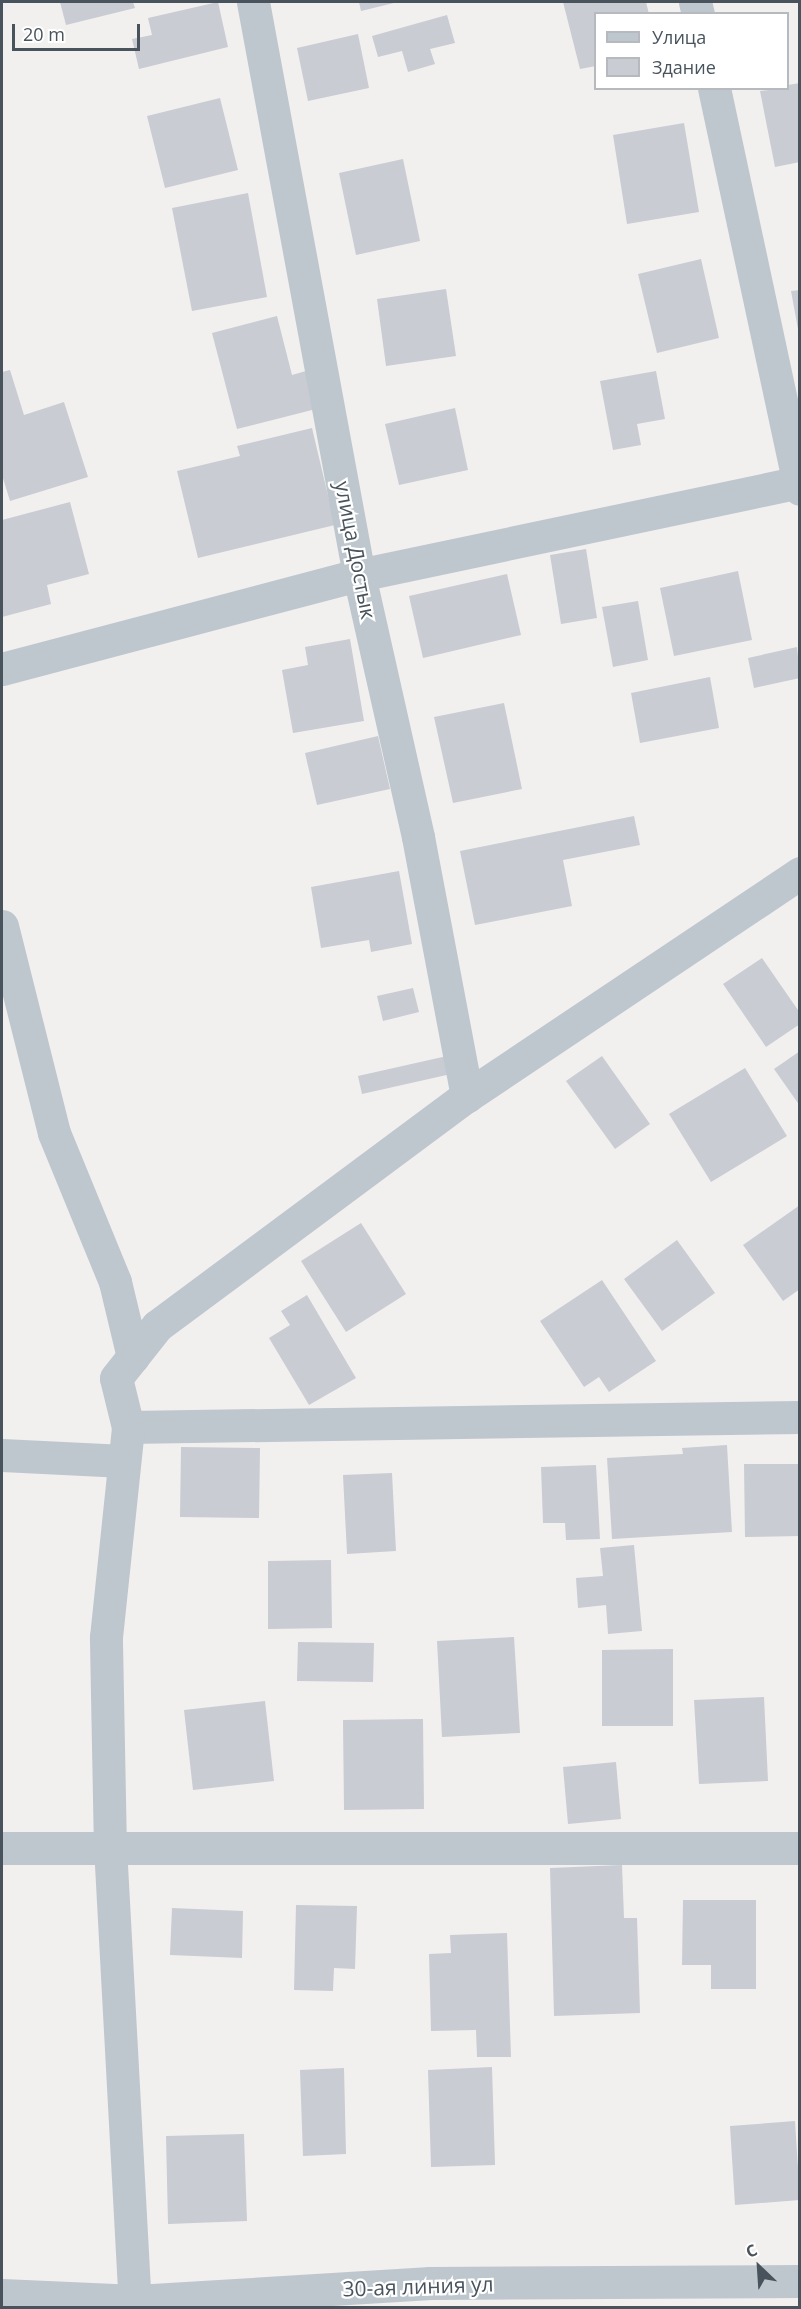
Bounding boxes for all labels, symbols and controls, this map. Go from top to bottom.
scale bar [15,12,142,50]
legend [594,12,789,90]
text: 20 m [23,22,65,46]
text: Улица [652,25,706,49]
text: Здание [652,55,716,79]
street label: улица Достык [330,479,382,621]
north arrow [729,2237,789,2297]
text: С [742,2239,761,2263]
street label: 30-ая линия ул [342,2271,494,2301]

